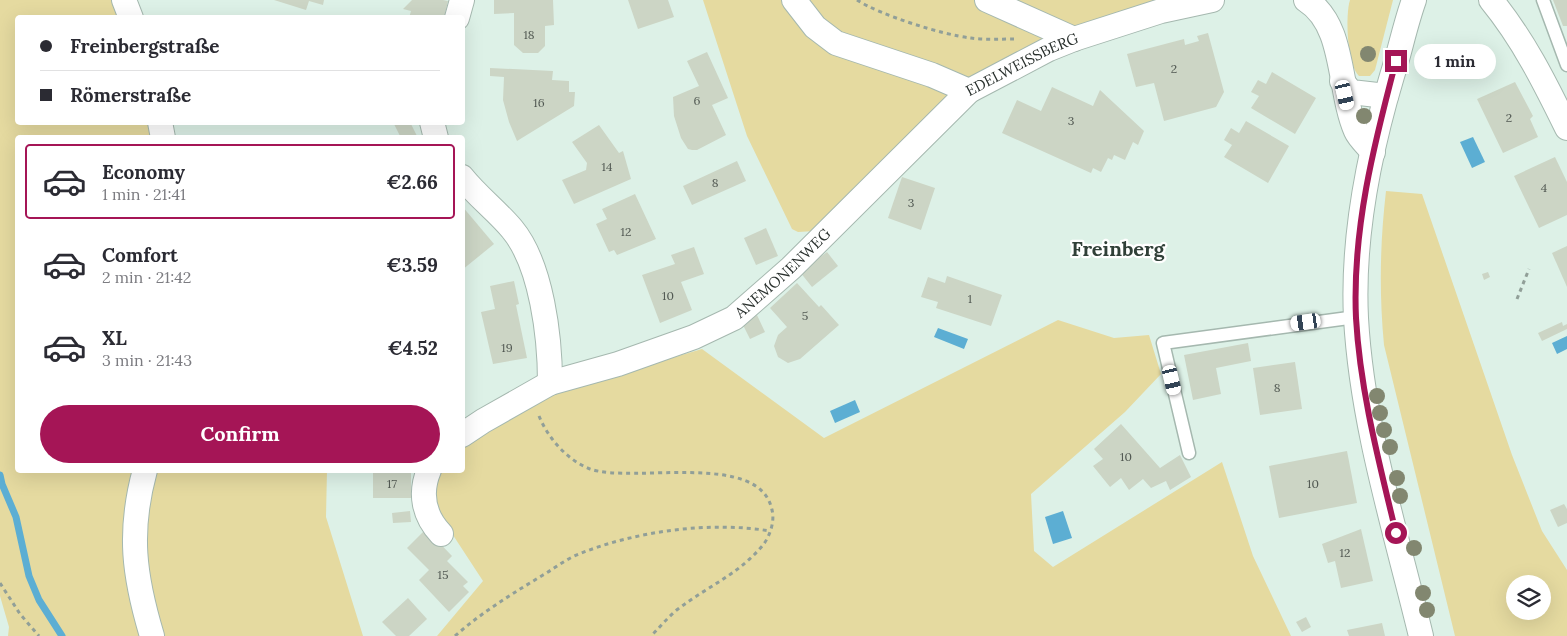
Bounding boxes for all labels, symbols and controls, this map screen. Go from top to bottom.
house number: 18 [523,27,535,42]
street label: EDELWEISSBERG [962,28,1081,100]
text: Freinbergstraße [70,34,220,58]
callout: 1 min [1414,44,1496,78]
route end [1385,50,1407,72]
text: 1 min [1435,51,1475,71]
house number: 2 [1171,61,1177,76]
car [1334,79,1355,111]
text: Römerstraße [70,83,191,107]
house number: 6 [694,93,701,108]
house number: 16 [533,95,545,110]
house number: 2 [1506,110,1512,125]
house number: 3 [1068,113,1075,128]
icon: car [42,159,87,204]
house number: 14 [602,159,613,174]
text: Economy [102,160,185,184]
text: €2.66 [386,170,438,194]
house number: 8 [712,175,719,190]
house number: 4 [1541,180,1548,195]
text: 1 min · 21:41 [102,184,186,204]
house number: 3 [908,195,915,210]
house number: 12 [621,224,631,239]
street label: ANEMONENWEG [730,224,835,323]
district label: Freinberg [1071,236,1166,261]
icon: car [42,242,87,287]
text: Comfort [102,243,178,267]
text: €3.59 [386,253,438,277]
text: 2 min · 21:42 [102,267,191,287]
house number: 10 [662,288,674,303]
house number: 1 [968,291,972,306]
house number: 5 [802,308,808,323]
car [1290,312,1321,332]
icon: car [42,325,87,370]
text: XL [102,326,127,350]
text: €4.52 [387,336,438,360]
house number: 19 [501,340,513,355]
text: 3 min · 21:43 [102,350,192,370]
car [1161,364,1182,396]
house number: 8 [1274,380,1281,395]
button: Confirm [40,405,440,463]
house number: 10 [1120,449,1132,464]
house number: 17 [387,476,397,491]
house number: 10 [1307,476,1319,491]
route start [1385,522,1407,544]
house number: 12 [1340,545,1350,560]
house number: 15 [438,567,448,582]
map controls [1506,575,1551,620]
button: layers [1506,575,1551,620]

